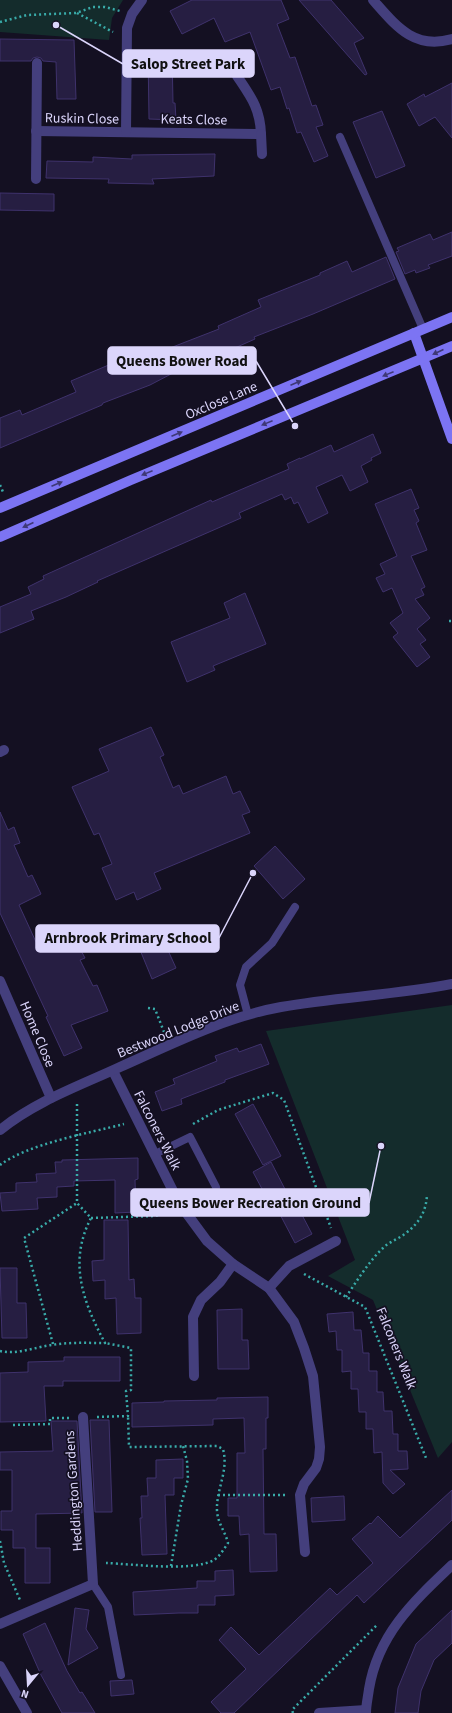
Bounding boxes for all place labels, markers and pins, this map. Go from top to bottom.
callout: Salop Street Park [123,50,254,77]
callout: Queens Bower Road [108,347,256,374]
callout: Arnbrook Primary School [36,925,219,952]
callout: Queens Bower Recreation Ground [131,1189,369,1216]

